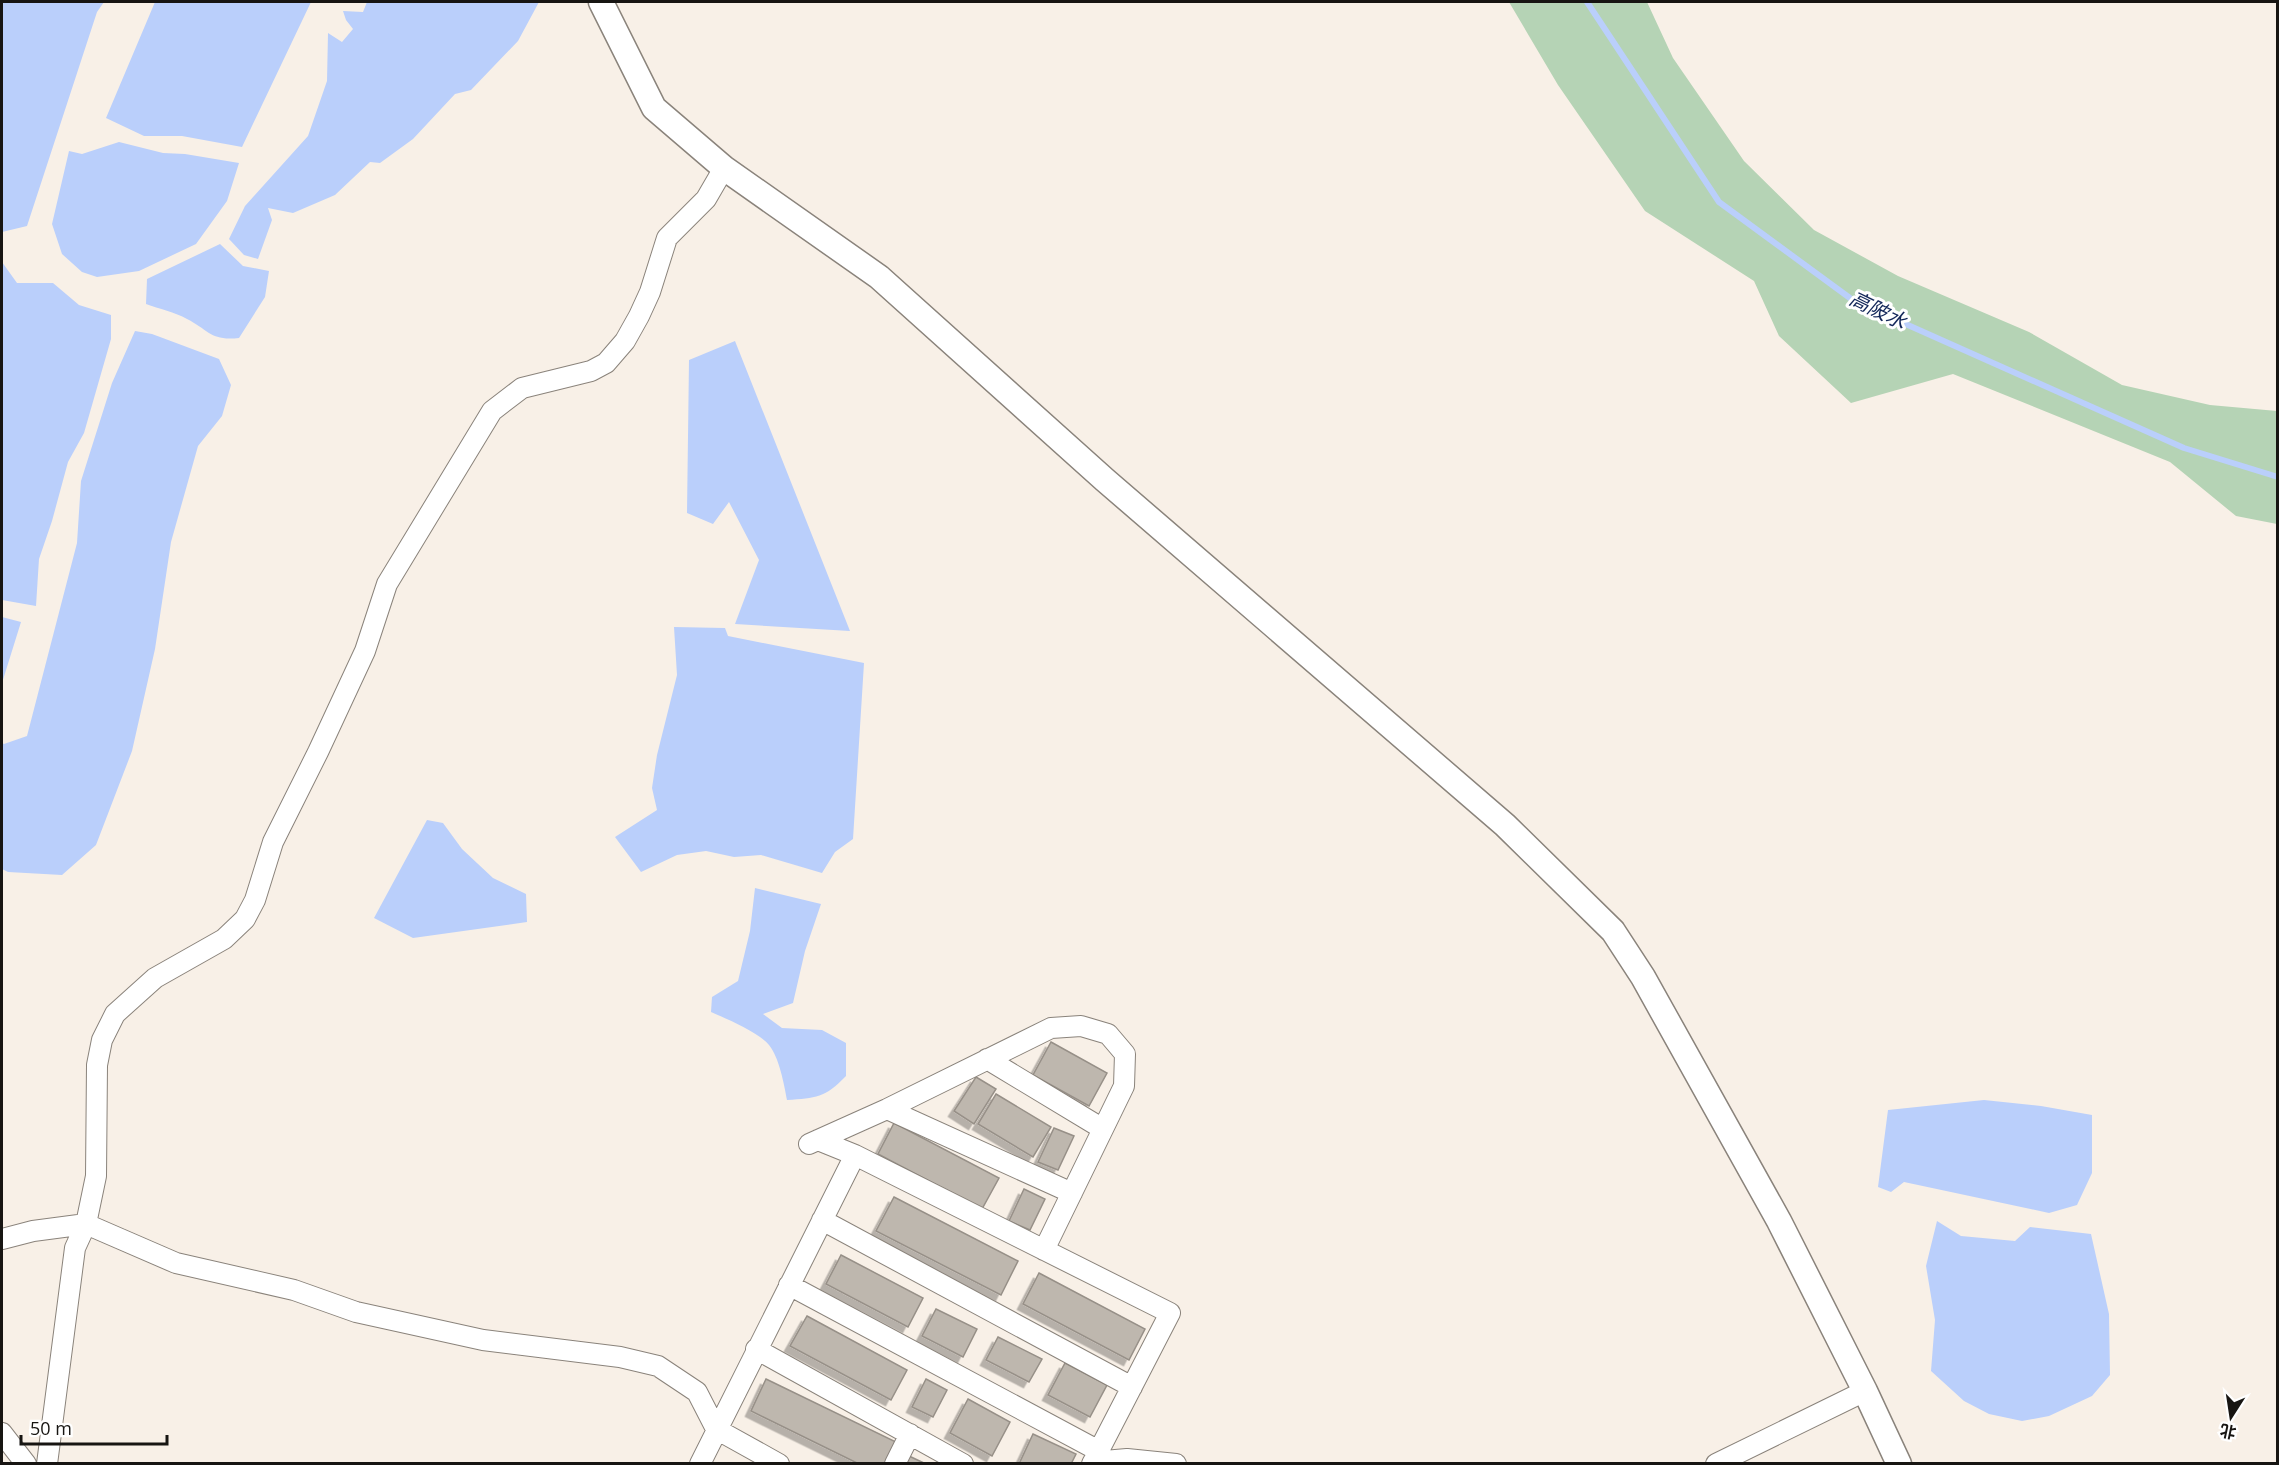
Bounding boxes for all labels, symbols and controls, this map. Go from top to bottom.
water label: 高陂水 [1845,284,1912,335]
north arrow [2201,1387,2261,1447]
scale bar [21,1408,166,1446]
text: 50 m [30,1416,72,1440]
text: 北 [2218,1419,2238,1444]

